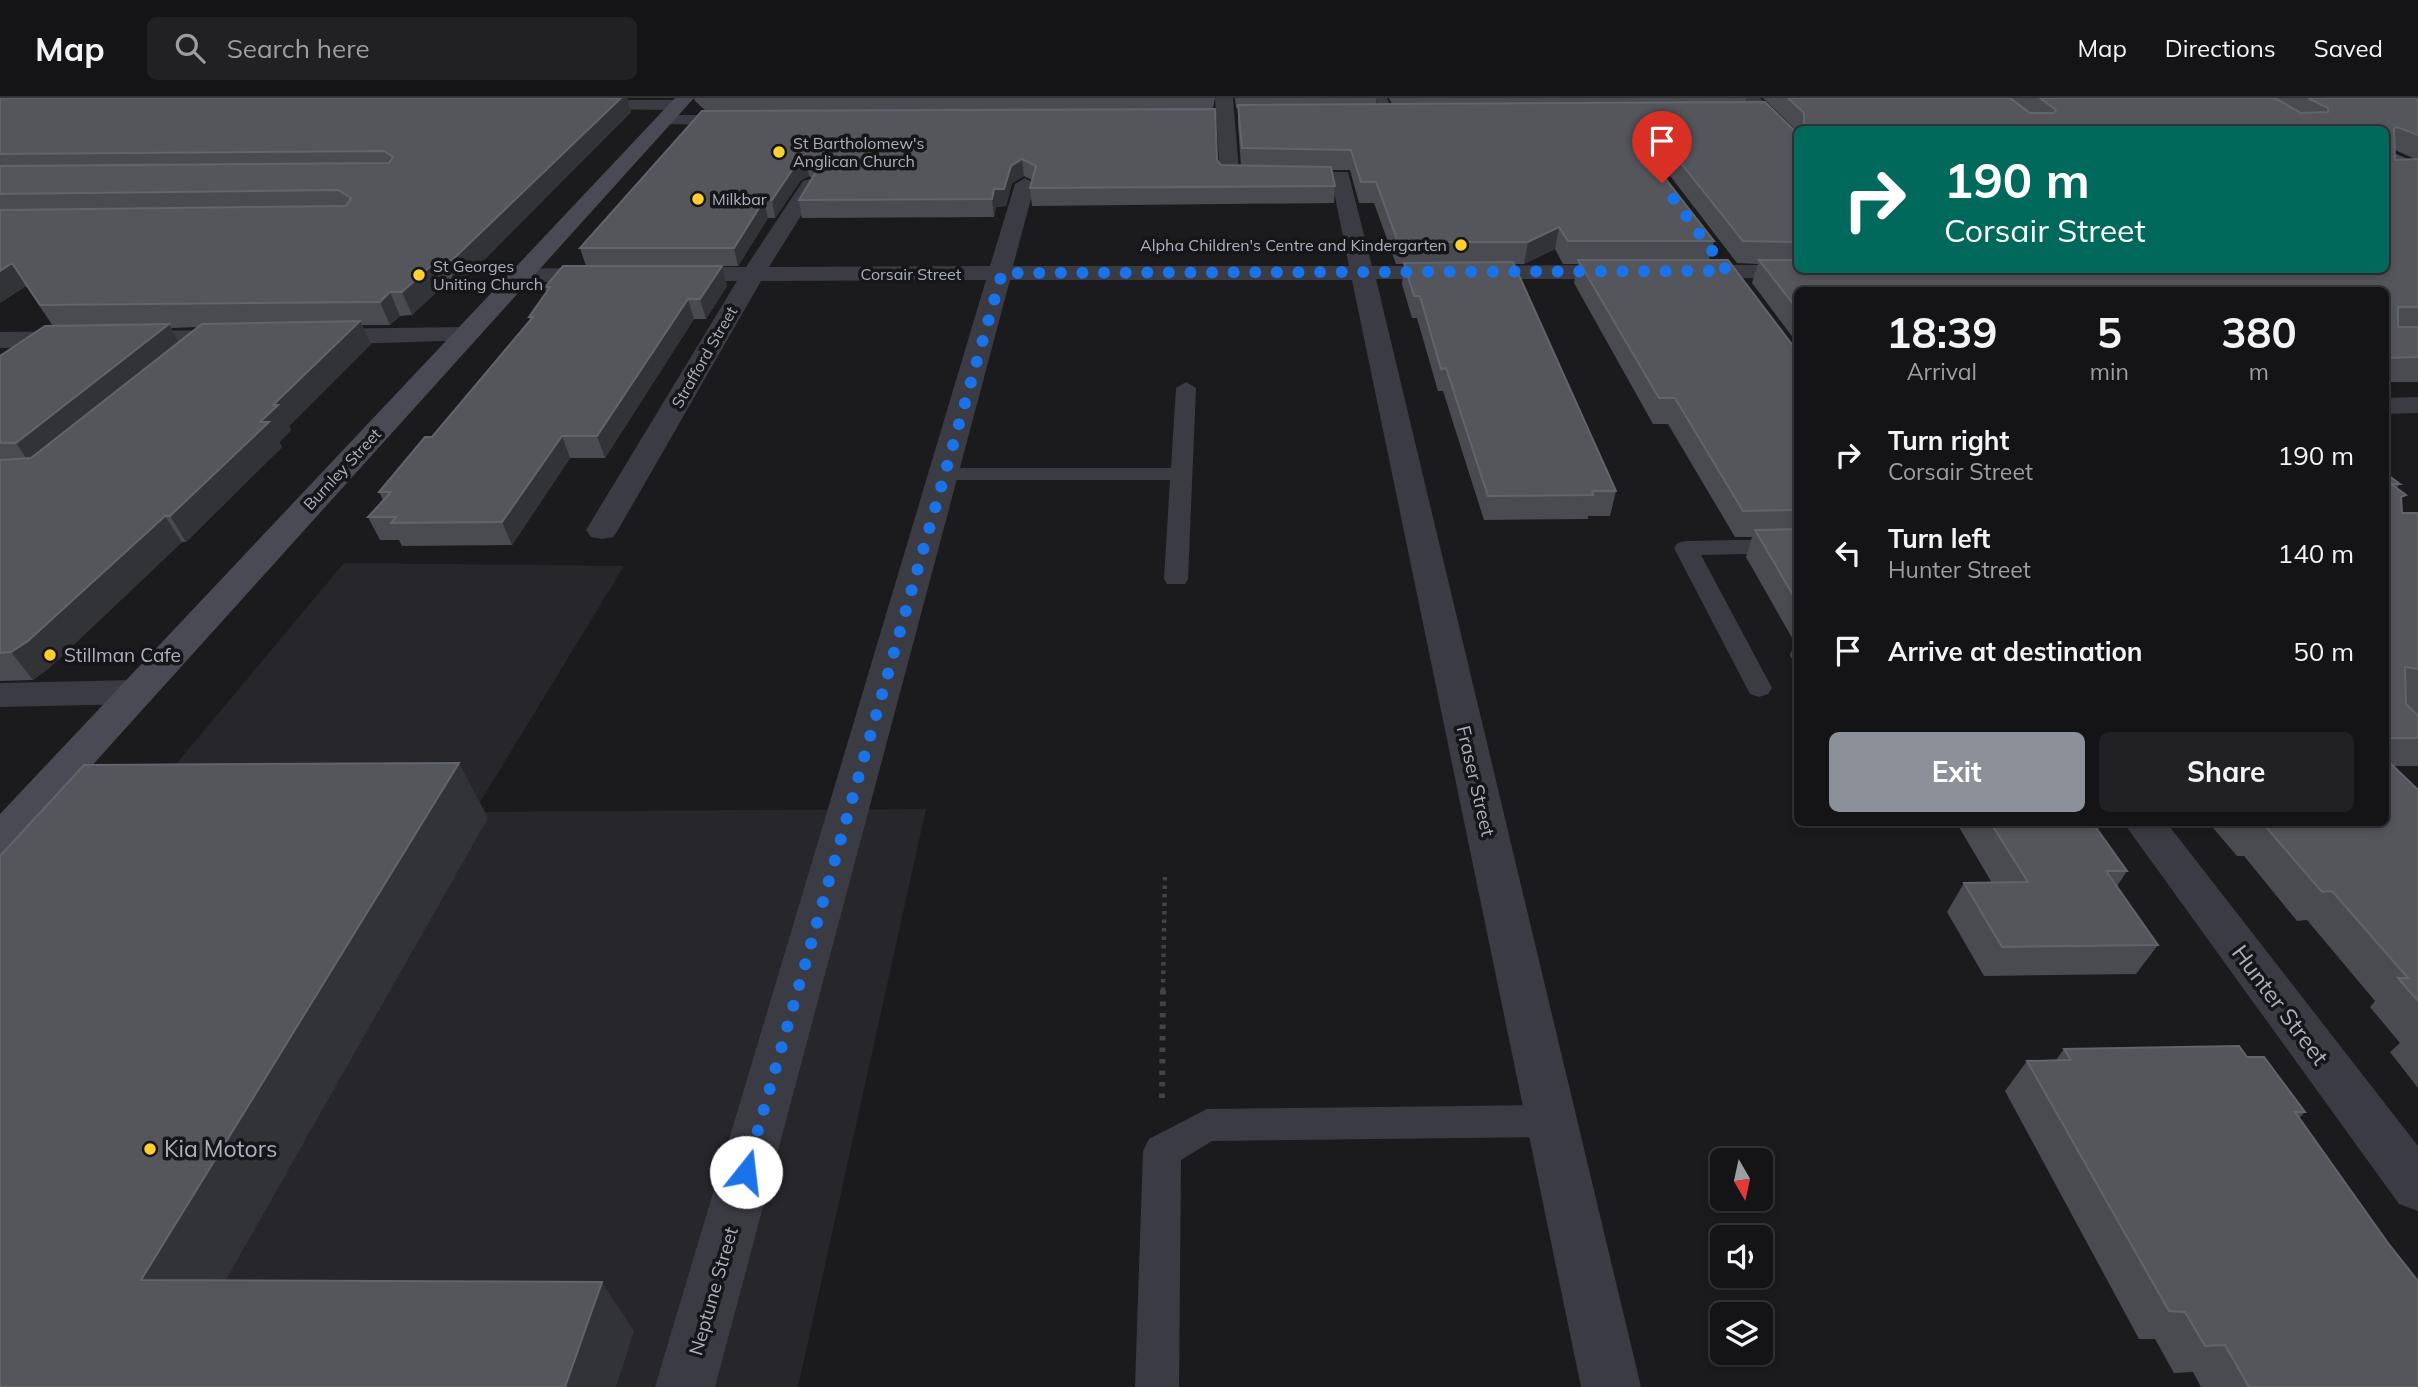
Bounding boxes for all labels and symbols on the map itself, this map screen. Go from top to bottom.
pin [1632,111,1692,183]
place label: St Bartholomew's Anglican Church [793,133,925,171]
marker: St Bartholomew's Anglican Church [771,144,787,160]
place label: Milkbar [712,189,767,209]
marker: Milkbar [690,191,706,207]
place label: Alpha Children's Centre and Kindergarten [1140,235,1447,255]
marker: Alpha Children's Centre and Kindergarten [1453,237,1469,253]
place label: St Georges Uniting Church [433,256,543,294]
street label: Corsair Street [861,264,962,284]
marker: St Georges Uniting Church [411,267,427,283]
street label: Strafford Street [667,302,741,411]
street label: Burnley Street [299,424,385,514]
place label: Stillman Cafe [64,643,181,667]
marker: Stillman Cafe [42,647,58,663]
street label: Fraser Street [1452,723,1500,839]
street label: Hunter Street [2226,939,2335,1070]
place label: Kia Motors [164,1134,277,1163]
position arrow [709,1135,783,1209]
marker: Kia Motors [142,1141,158,1157]
north arrow [1710,1148,1773,1211]
street label: Neptune Street [683,1224,743,1358]

